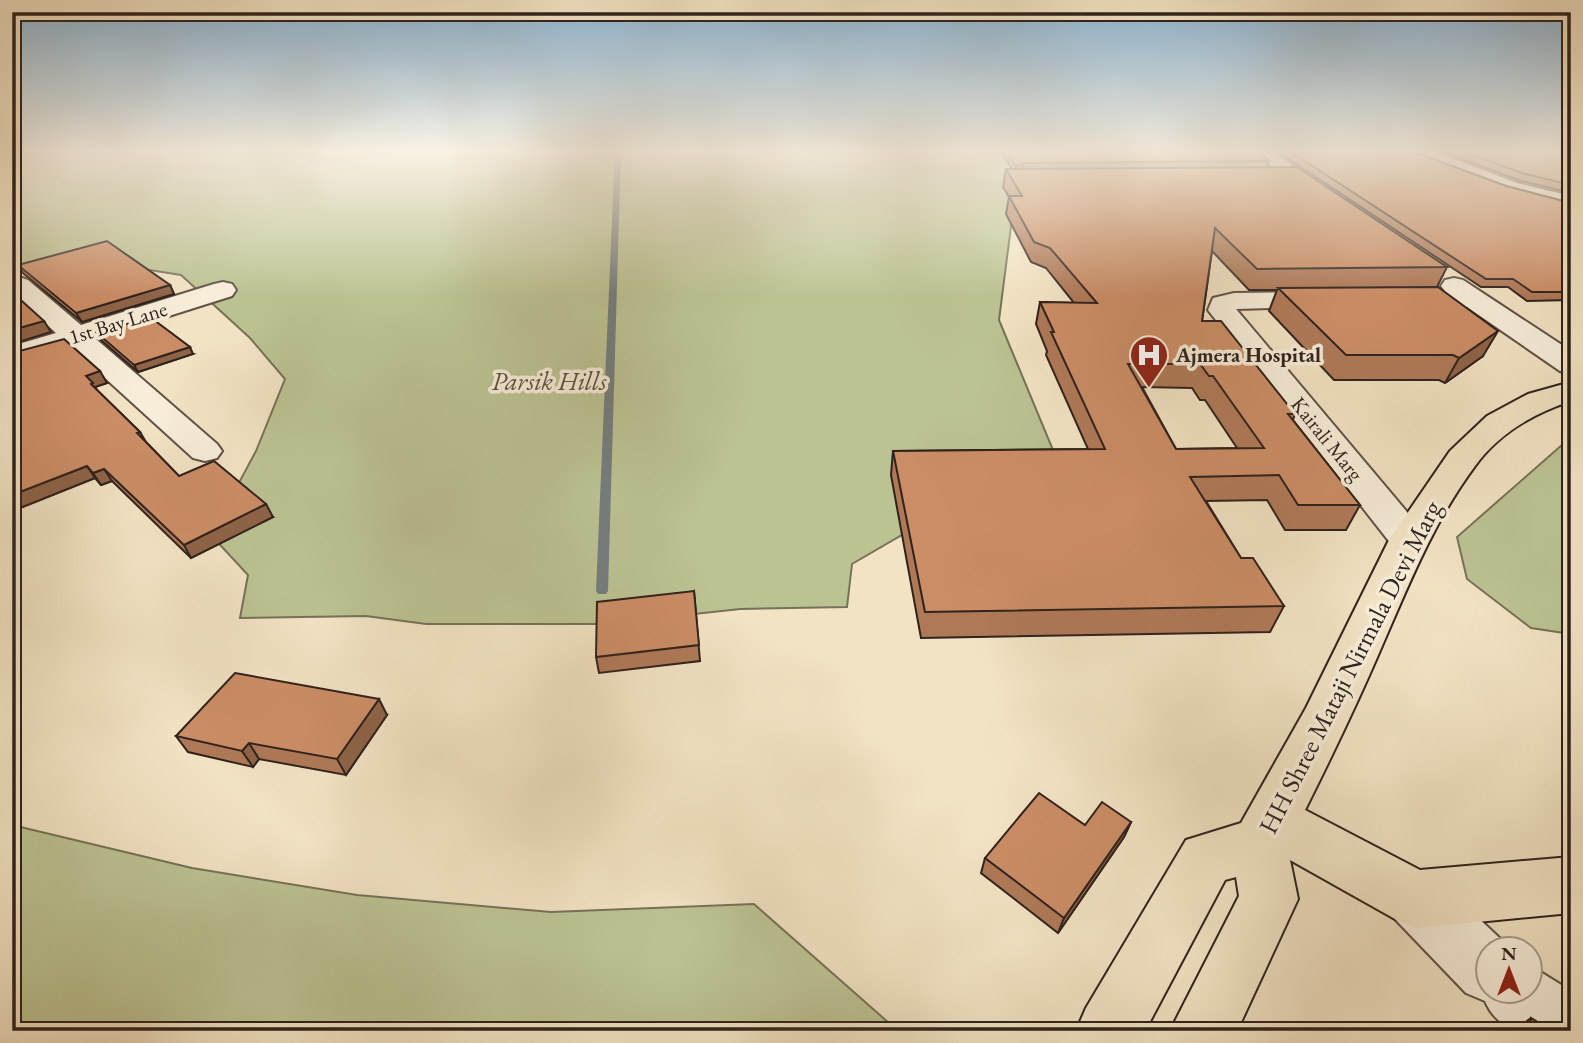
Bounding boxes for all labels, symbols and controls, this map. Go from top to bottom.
street label: 1st Bay Lane [65,295,170,350]
hospital icon: Ajmera Hospital [1128,334,1170,389]
place label: Ajmera Hospital [1175,341,1321,368]
park label: Parsik Hills [491,364,607,398]
street label: Kairali Marg [1285,391,1370,487]
street label: HH Shree Mataji Nirmala Devi Marg [1251,494,1449,839]
north arrow [1474,934,1544,1004]
text: N [1501,941,1517,966]

